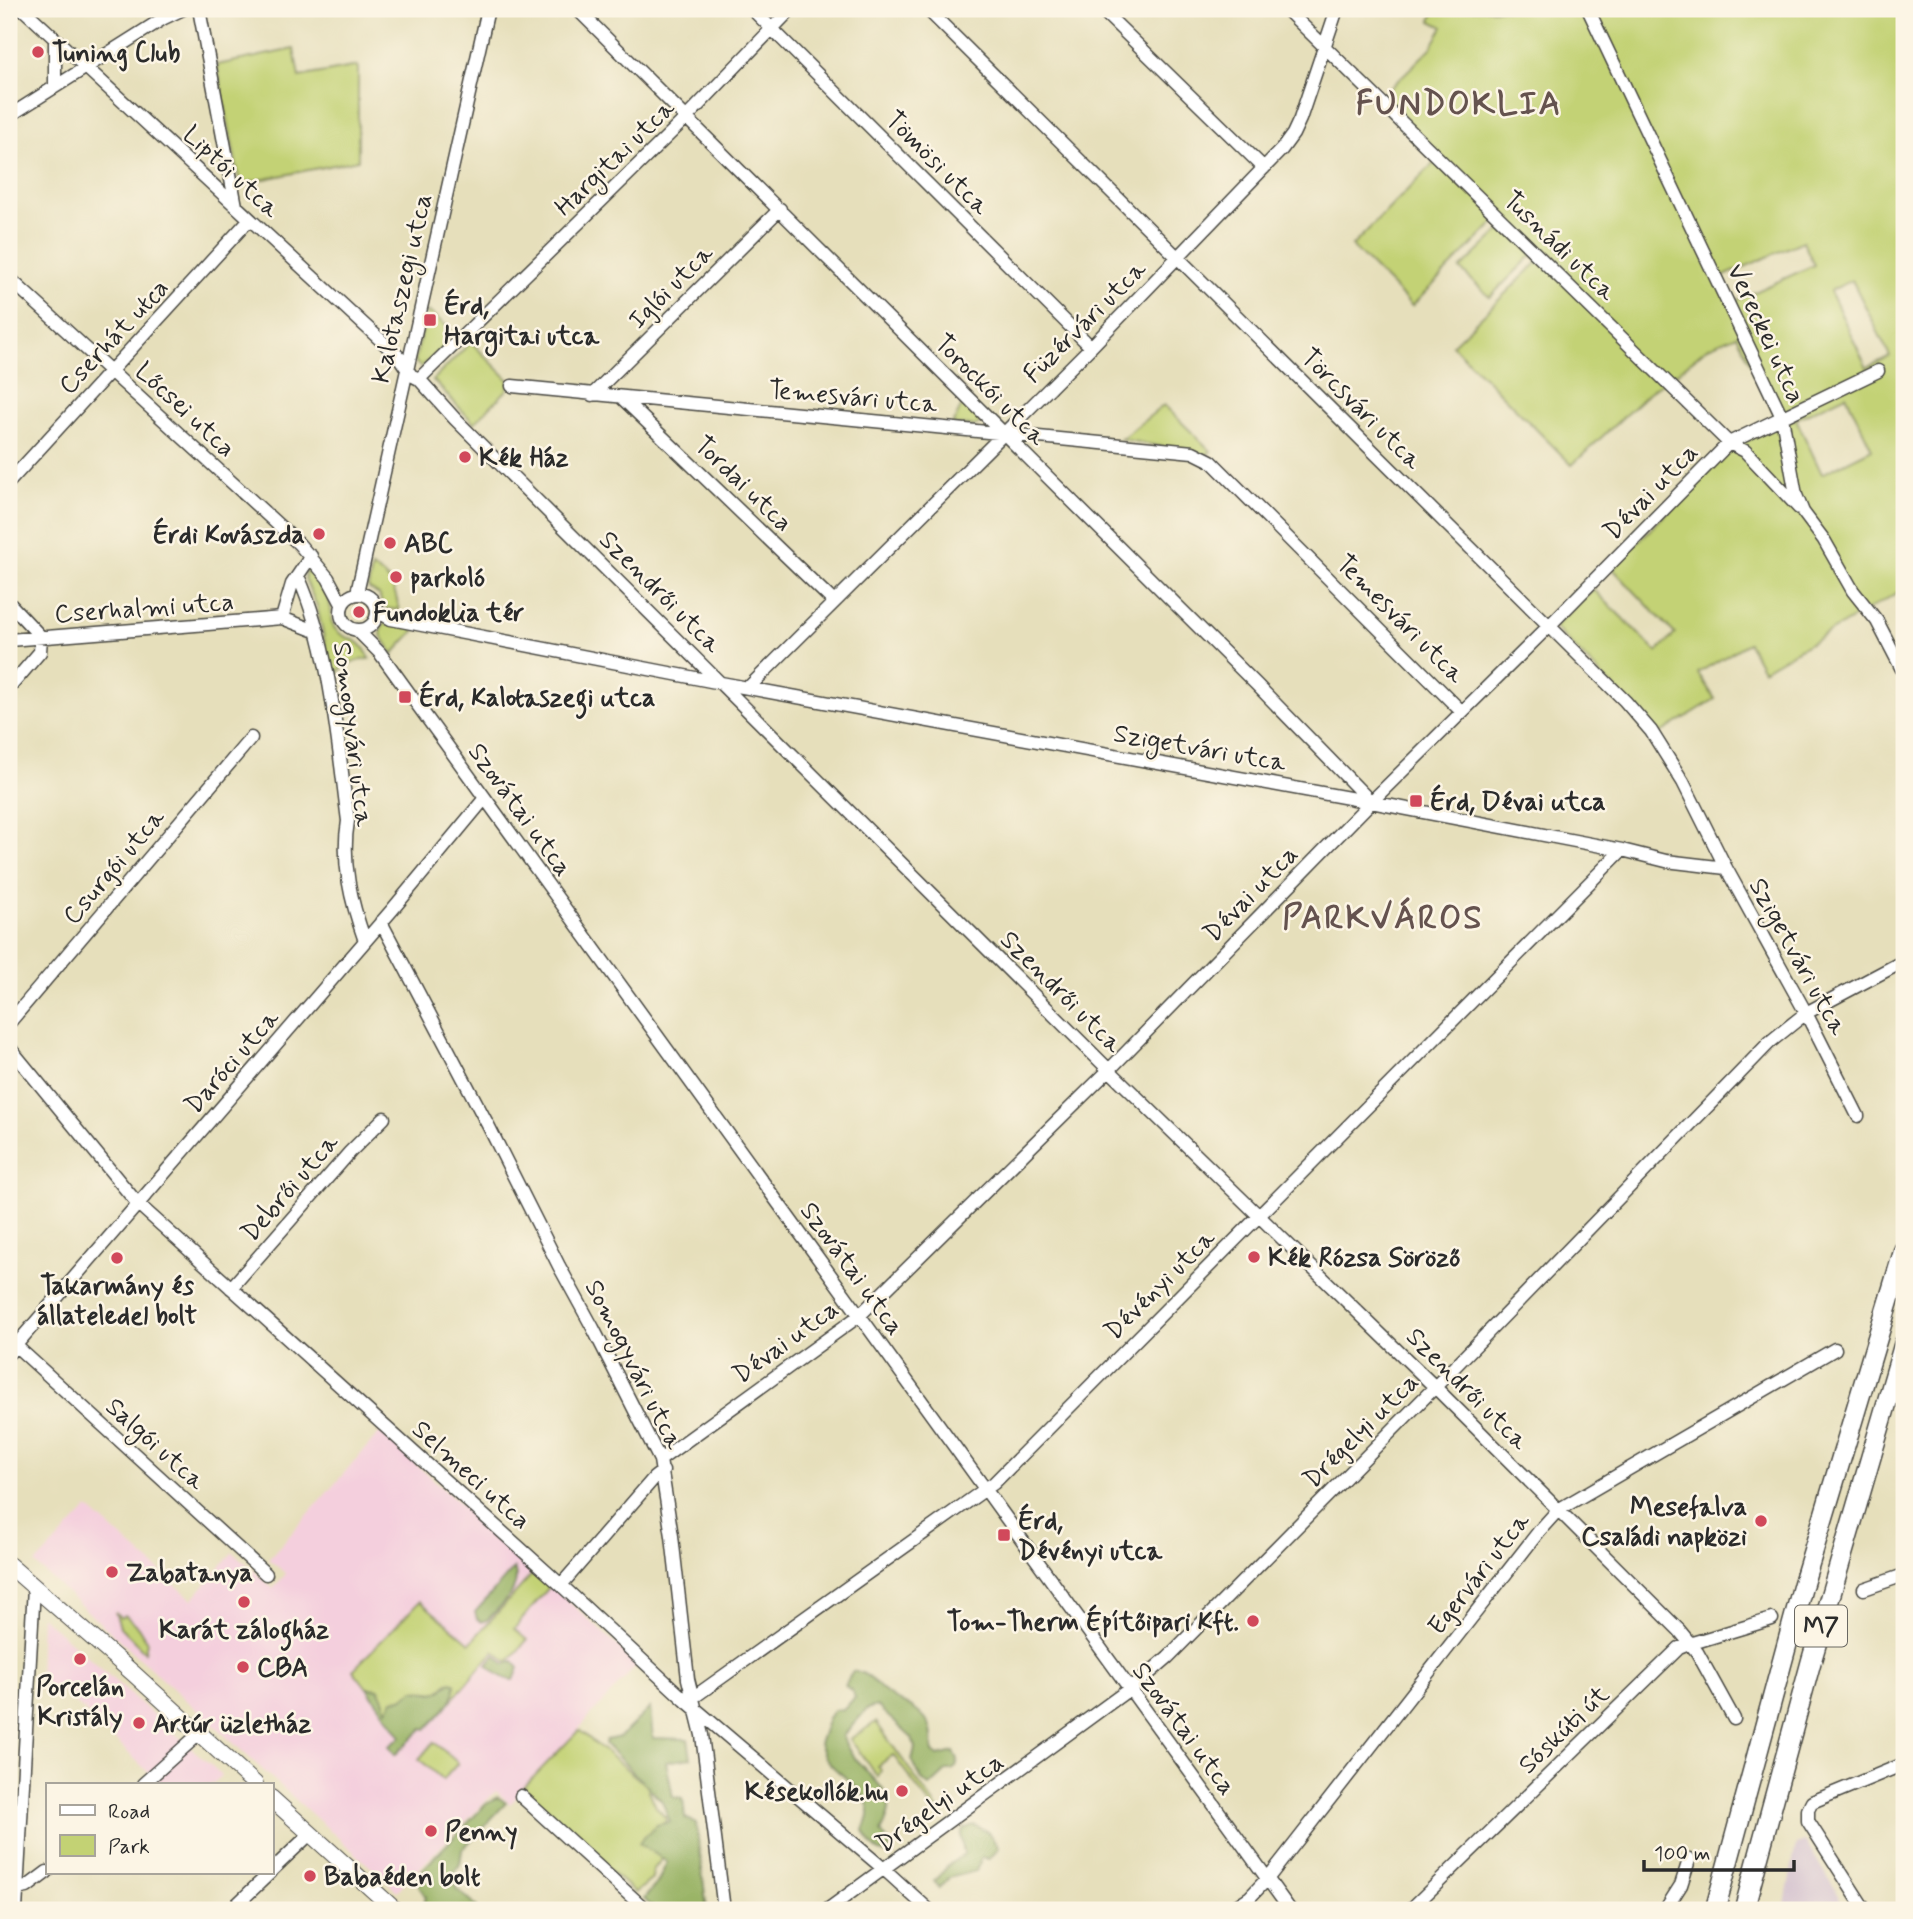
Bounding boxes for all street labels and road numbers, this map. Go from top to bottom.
street label: Hargitai utca [548,92,685,226]
street label: Tömösi utca [877,104,997,223]
street label: Liptói utca [175,119,287,227]
street label: Tusnádi utca [1495,184,1623,309]
street label: Kalotaszegi utca [365,190,443,387]
street label: Iglói utca [622,237,722,337]
street label: Füzérvári utca [1017,253,1155,391]
street label: Vereckei utca [1718,258,1812,409]
street label: Cserhát utca [52,272,177,403]
street label: Torockói utca [926,327,1053,454]
street label: Törcsvári utca [1292,341,1429,478]
street label: Lőcsei utca [127,355,242,466]
street label: Temesvári utca [767,374,939,422]
street label: Tordai utca [686,429,799,540]
street label: Dévai utca [1597,436,1706,548]
street label: Szendrői utca [591,524,728,661]
street label: Temesvári utca [1328,548,1472,692]
street label: Cserhalmi utca [53,586,235,632]
street label: Somogyvári utca [322,640,380,829]
street label: Szigetvári utca [1110,717,1289,783]
street label: Szovátai utca [459,737,579,884]
street label: Csurgói utca [56,802,173,933]
street label: Dévai utca [1197,838,1306,950]
street label: Szigetvári utca [1738,872,1855,1043]
street label: Szendrői utca [992,924,1129,1061]
street label: Daróci utca [178,1002,288,1122]
street label: Debrői utca [234,1127,347,1250]
street label: Szovátai utca [791,1196,911,1343]
street label: Dévényi utca [1097,1222,1224,1348]
street label: Somogyvári utca [574,1274,691,1457]
street label: Dévai utca [727,1293,846,1392]
street label: Szendrői utca [1398,1321,1535,1458]
street label: Drégelyi utca [1296,1366,1427,1497]
street label: Salgói utca [96,1391,212,1500]
street label: Selmeci utca [404,1413,537,1538]
street label: Egervári utca [1421,1506,1538,1643]
road number: M7 [1795,1606,1847,1646]
street label: Szovátai utca [1123,1656,1243,1803]
street label: Sóskúti út [1512,1679,1617,1782]
street label: Drégelyi utca [869,1746,1011,1862]

